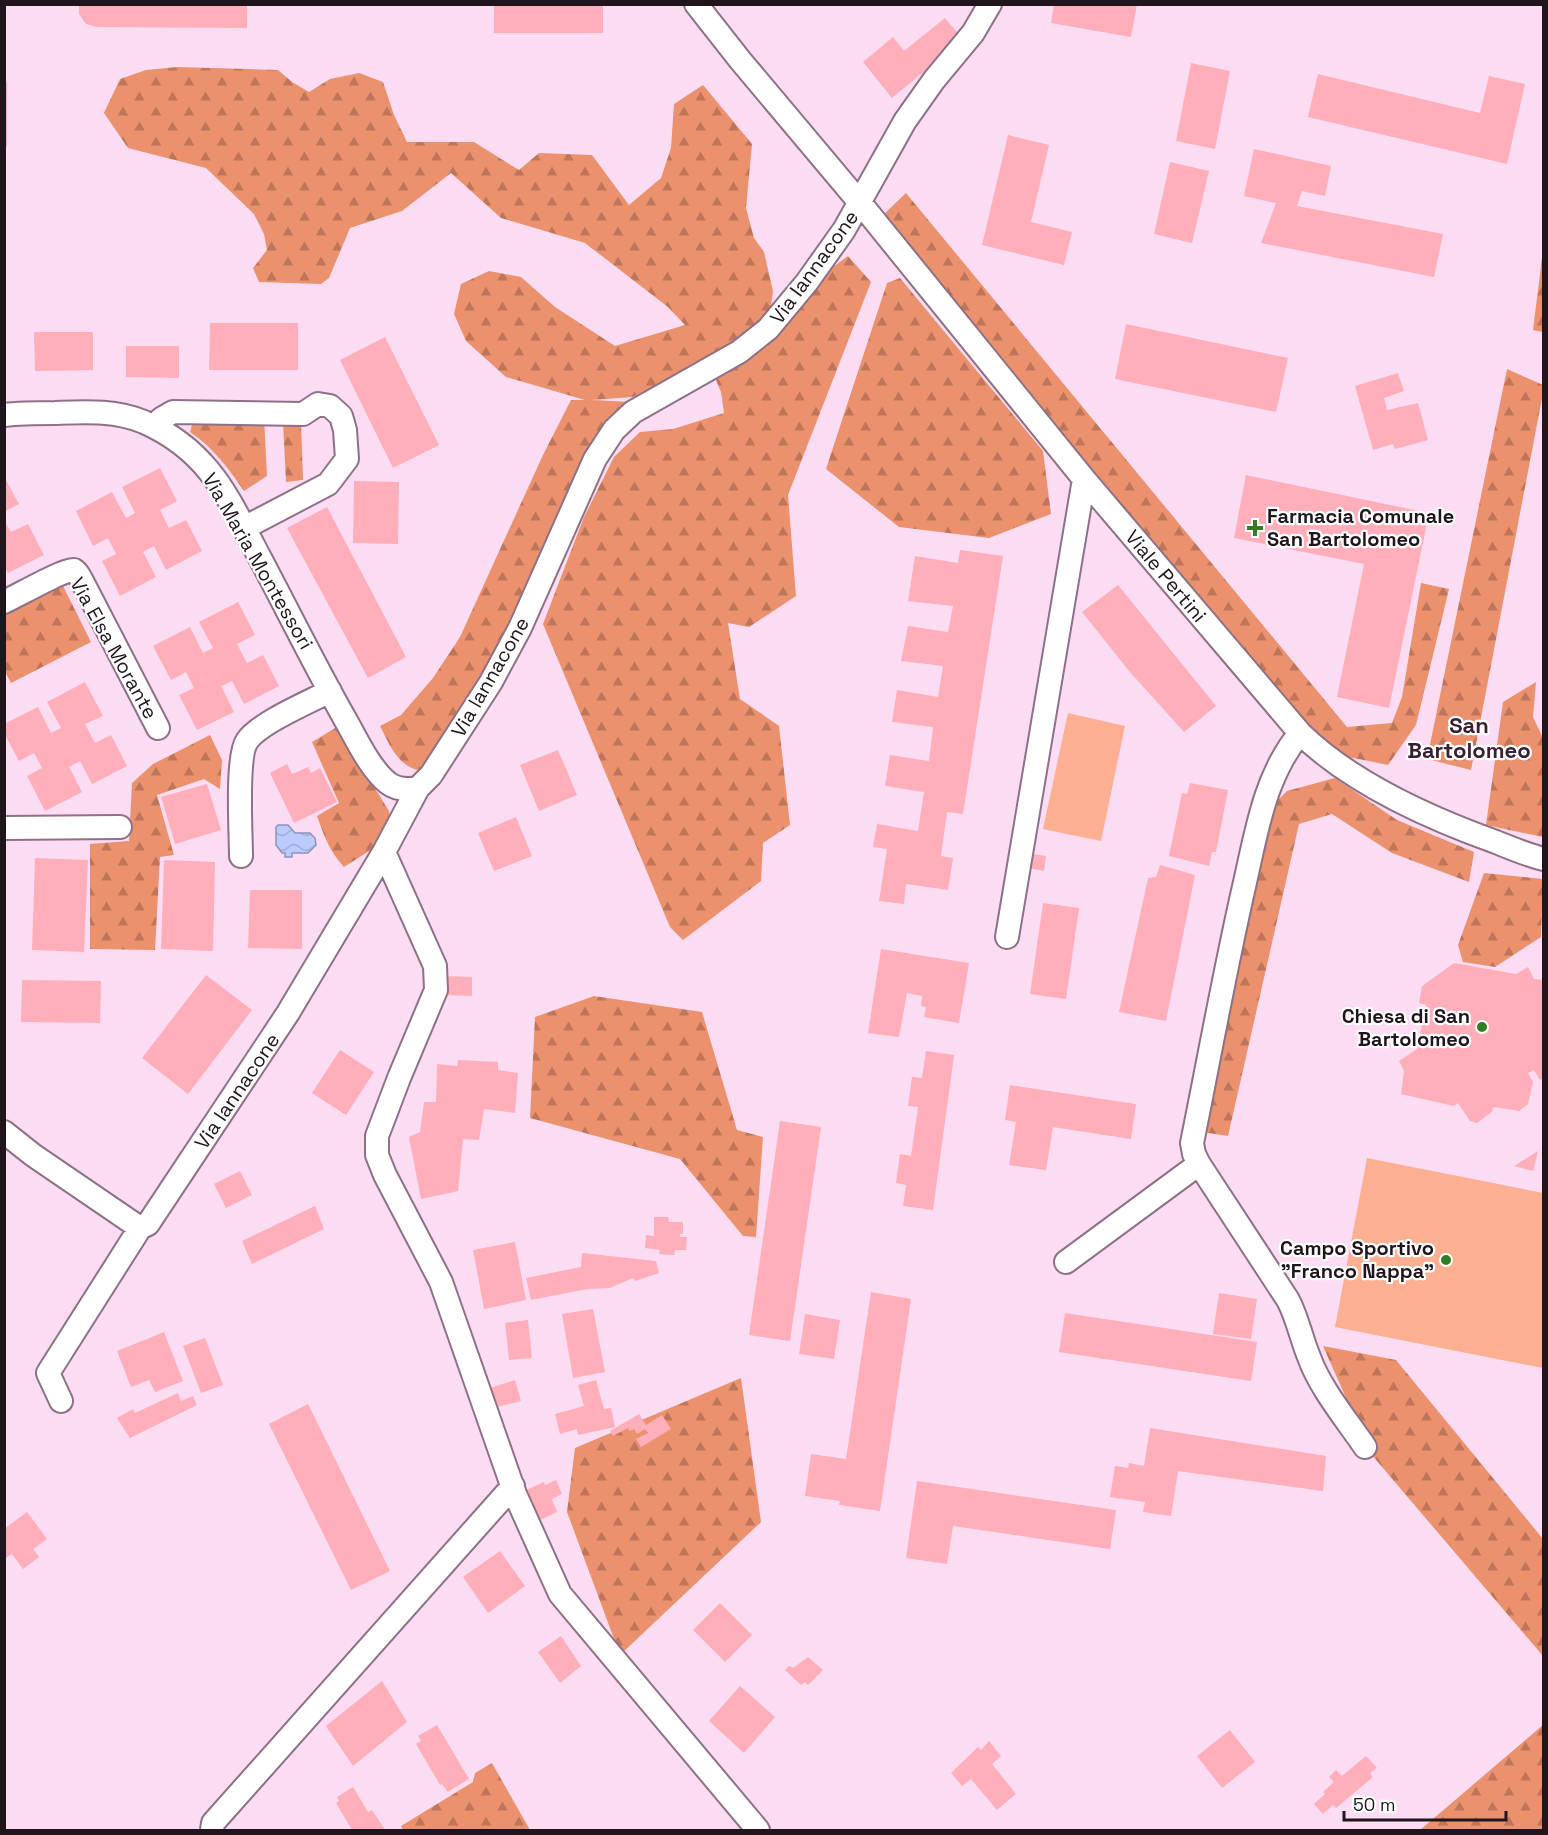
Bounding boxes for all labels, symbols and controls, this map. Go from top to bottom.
street label: Via Iannacone [764,205,864,329]
street label: Via Maria Montessori [197,468,319,654]
place label: Farmacia Comunale San Bartolomeo [1267,503,1454,552]
marker: Farmacia Comunale San Bartolomeo [1248,521,1262,535]
street label: Viale Pertini [1120,524,1212,628]
street label: Via Elsa Morante [64,573,164,723]
street label: Via Iannacone [445,612,535,742]
district label: San Bartolomeo [1407,711,1531,764]
place label: Chiesa di San Bartolomeo [1342,1003,1470,1052]
marker: Chiesa di San Bartolomeo [1475,1020,1489,1034]
street label: Via Iannacone [189,1028,285,1154]
place label: Campo Sportivo "Franco Nappa" [1280,1235,1434,1284]
marker: Campo Sportivo "Franco Nappa" [1439,1253,1453,1267]
scale bar [1344,1784,1506,1822]
text: 50 m [1353,1793,1395,1816]

